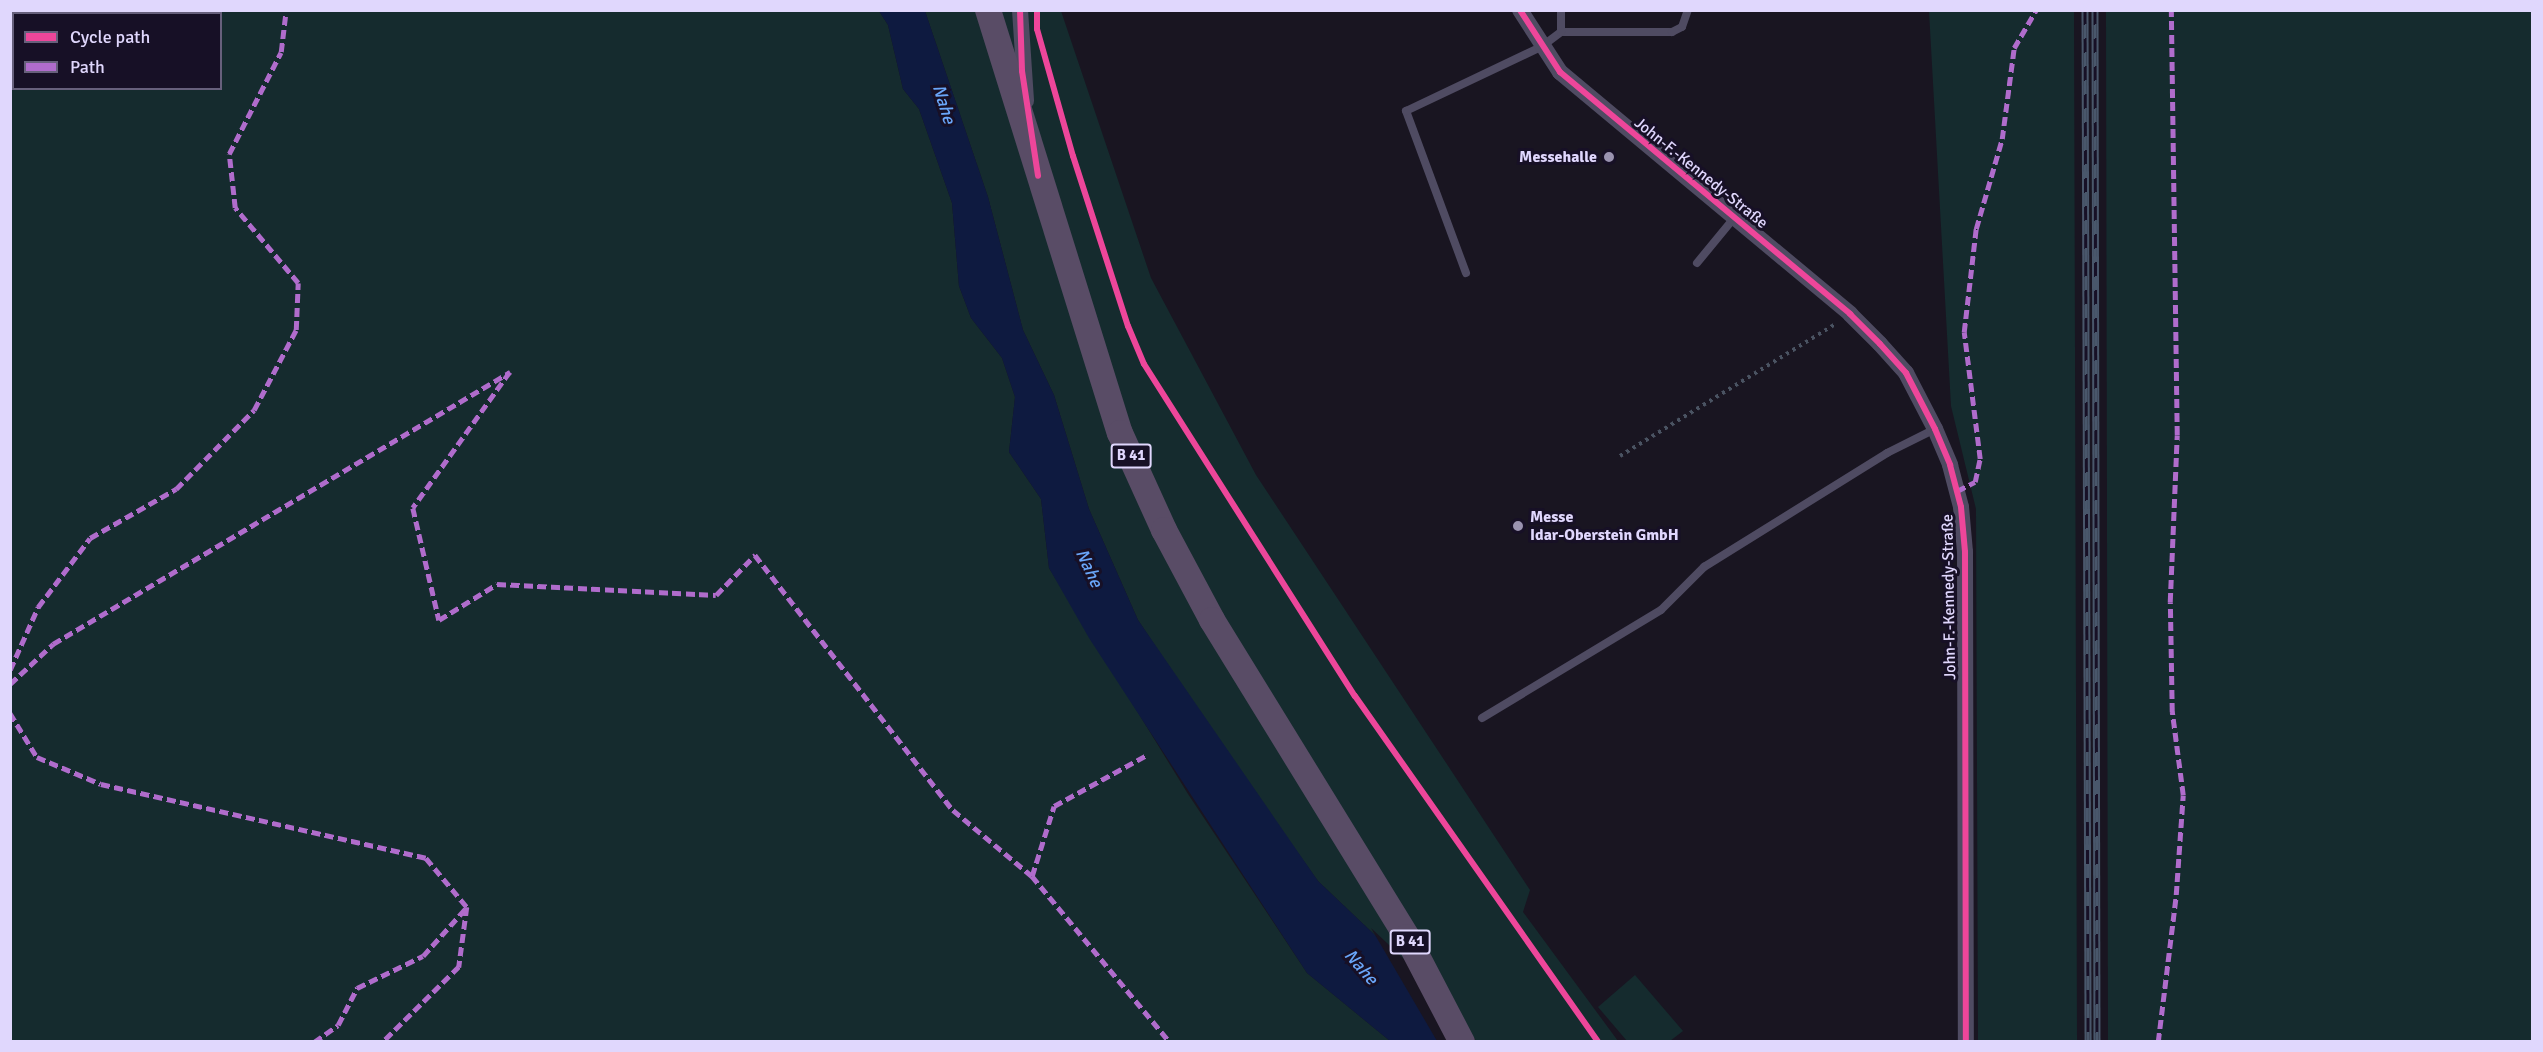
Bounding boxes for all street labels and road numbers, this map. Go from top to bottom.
street label: John-F.-Kennedy-Straße [1631,113,1771,233]
road number: B 41 [1110,444,1152,468]
street label: John-F.-Kennedy-Straße [1938,514,1960,680]
road number: B 41 [1389,930,1431,954]

